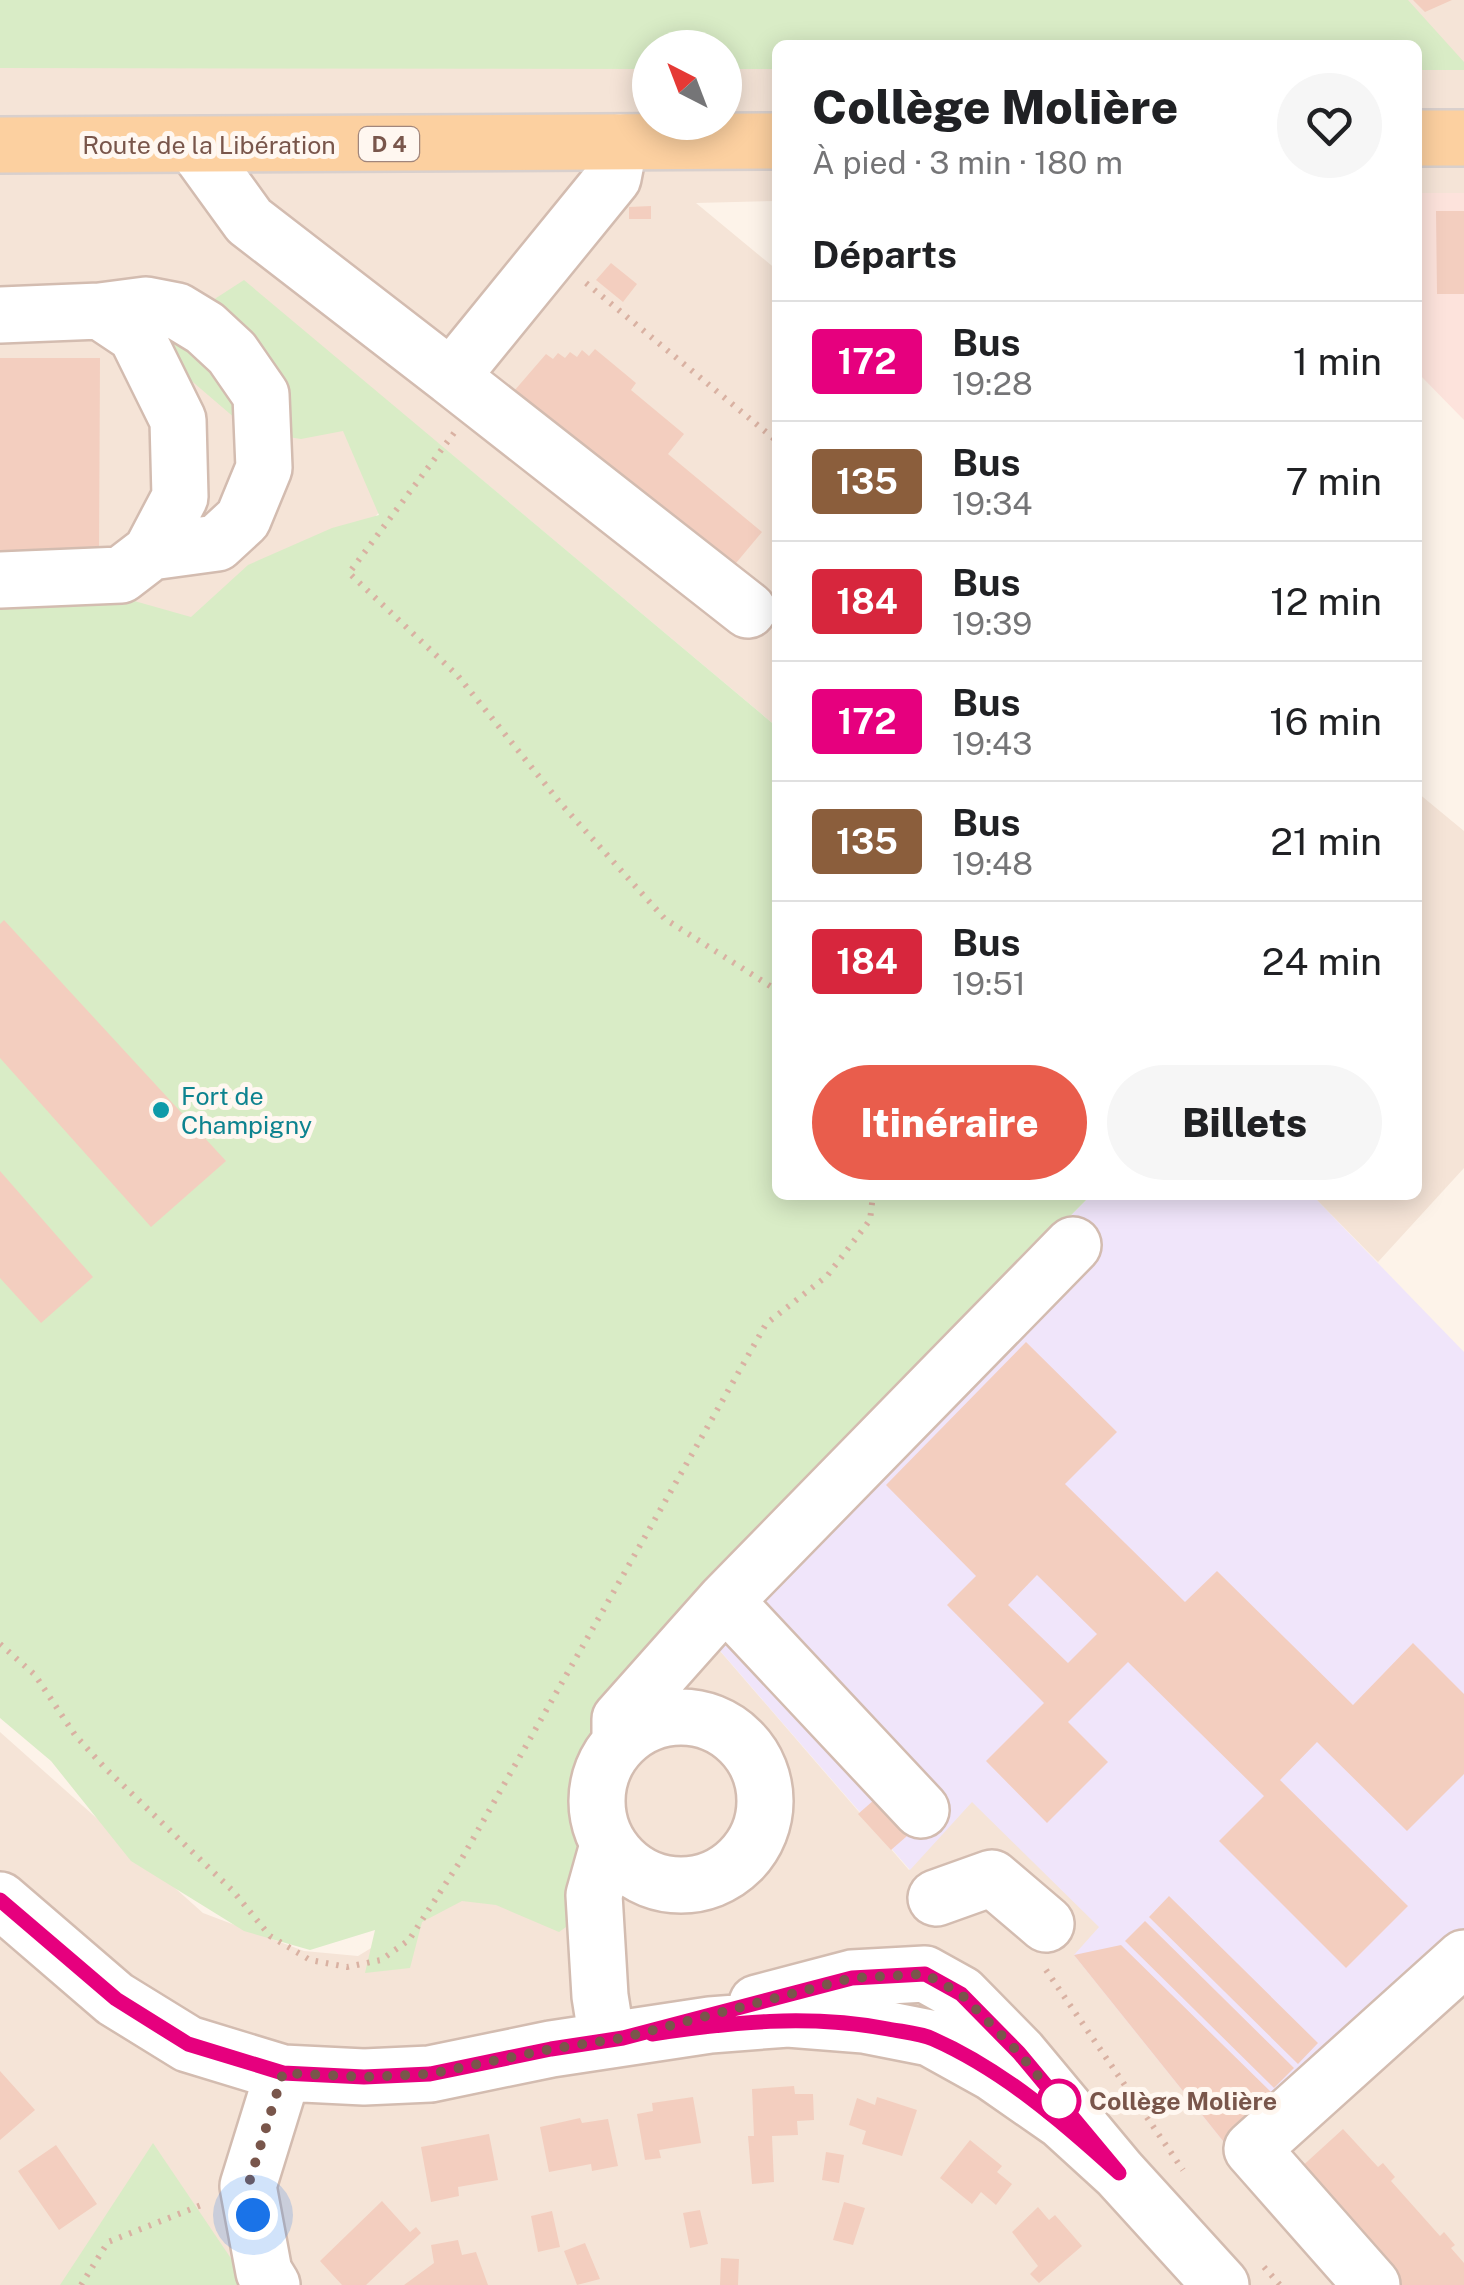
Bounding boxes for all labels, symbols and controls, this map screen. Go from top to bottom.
north arrow [632,30,742,140]
map controls [632,30,742,140]
button: heart [1277,73,1382,178]
text: Collège Molière [812,78,1178,135]
road number: D 4 [359,127,419,161]
street label: Route de la Libération [82,130,336,160]
text: À pied · 3 min · 180 m [812,144,1123,181]
text: Départs [812,232,957,277]
text: Bus [952,320,1021,365]
text: 1 min [1293,339,1382,384]
text: 172 [837,341,897,382]
text: 19:28 [952,365,1033,402]
text: Bus [952,440,1021,485]
text: 7 min [1285,459,1382,504]
text: 135 [836,461,898,502]
text: 19:34 [952,485,1032,522]
text: Bus [952,560,1021,605]
text: 12 min [1270,579,1382,624]
text: 184 [836,581,898,622]
text: 19:39 [952,605,1032,642]
text: Bus [952,680,1021,725]
text: 16 min [1269,699,1382,744]
text: 172 [837,701,897,742]
text: 19:43 [952,725,1032,762]
text: Bus [952,800,1021,845]
text: 21 min [1270,819,1382,864]
text: 135 [836,821,898,862]
text: 19:48 [952,845,1033,882]
text: Bus [952,920,1021,965]
text: 24 min [1262,939,1382,984]
text: 184 [836,941,898,982]
text: 19:51 [952,965,1026,1002]
button: Itinéraire [812,1065,1087,1180]
button: Billets [1107,1065,1382,1180]
place label: Fort de Champigny [181,1081,312,1140]
marker: Fort de Champigny [150,1099,172,1121]
marker: Collège Molière [1038,2080,1080,2122]
place label: Collège Molière [1089,2086,1277,2116]
your location [228,2190,278,2240]

